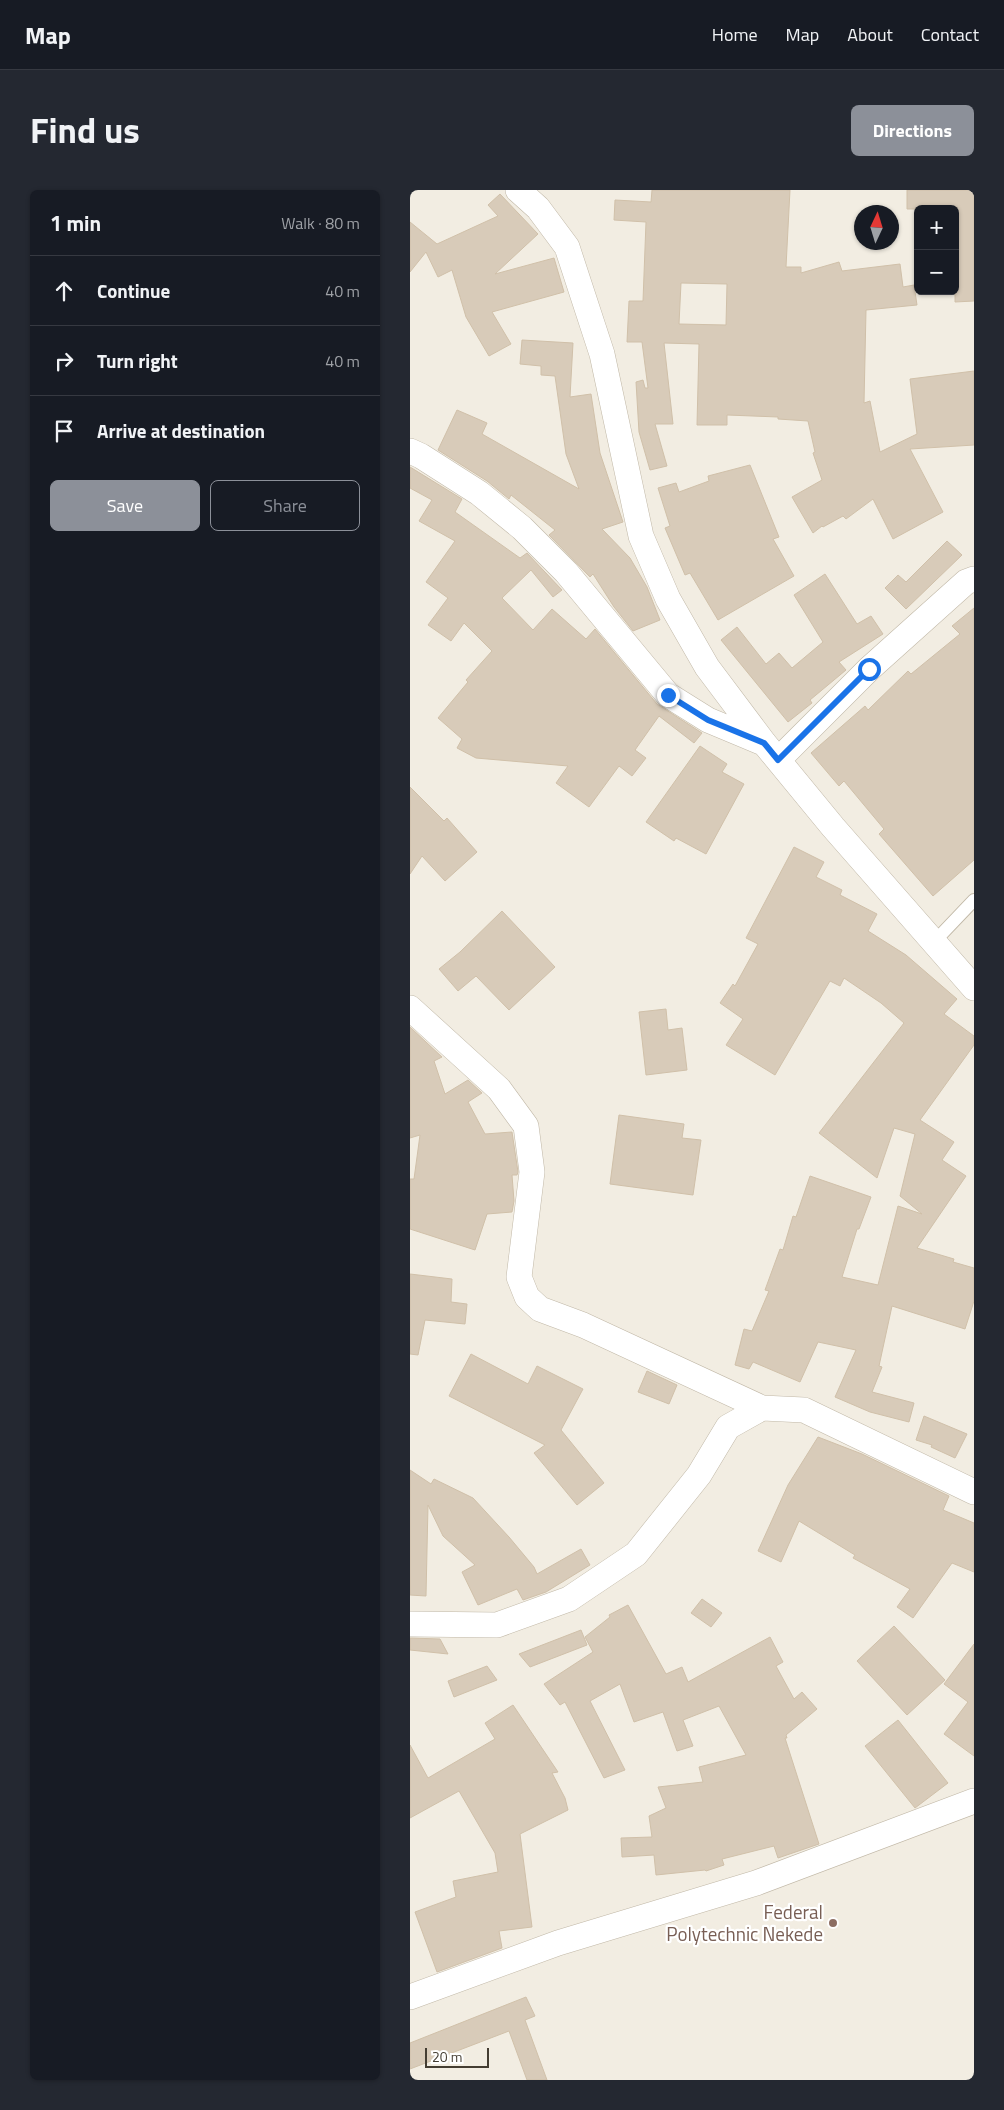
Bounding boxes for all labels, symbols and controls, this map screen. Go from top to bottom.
text: Map [25,17,71,53]
text: Home [712,21,758,48]
text: Map [786,21,819,48]
text: About [847,21,893,48]
text: Contact [921,21,979,48]
text: Find us [30,103,140,157]
button: Directions [851,105,974,156]
north arrow [854,205,899,250]
map controls [914,205,959,295]
button: + [914,205,959,250]
text: 1 min [50,207,101,239]
text: Walk · 80 m [281,211,360,235]
button: − [914,250,959,295]
text: Continue [97,276,170,305]
icon: ahead [50,277,78,305]
text: 40 m [325,279,360,303]
text: Turn right [97,346,178,375]
icon: right [50,347,78,375]
text: 40 m [325,349,360,373]
text: Arrive at destination [97,416,265,445]
icon: arrive [50,417,78,445]
button: Save [50,480,200,531]
button: Share [210,480,360,531]
route start [858,658,881,681]
route end [657,684,680,707]
place label: Federal Polytechnic Nekede [666,1897,823,1948]
marker: Federal Polytechnic Nekede [827,1917,839,1929]
scale bar [425,2045,489,2068]
text: 20 m [432,2046,462,2067]

